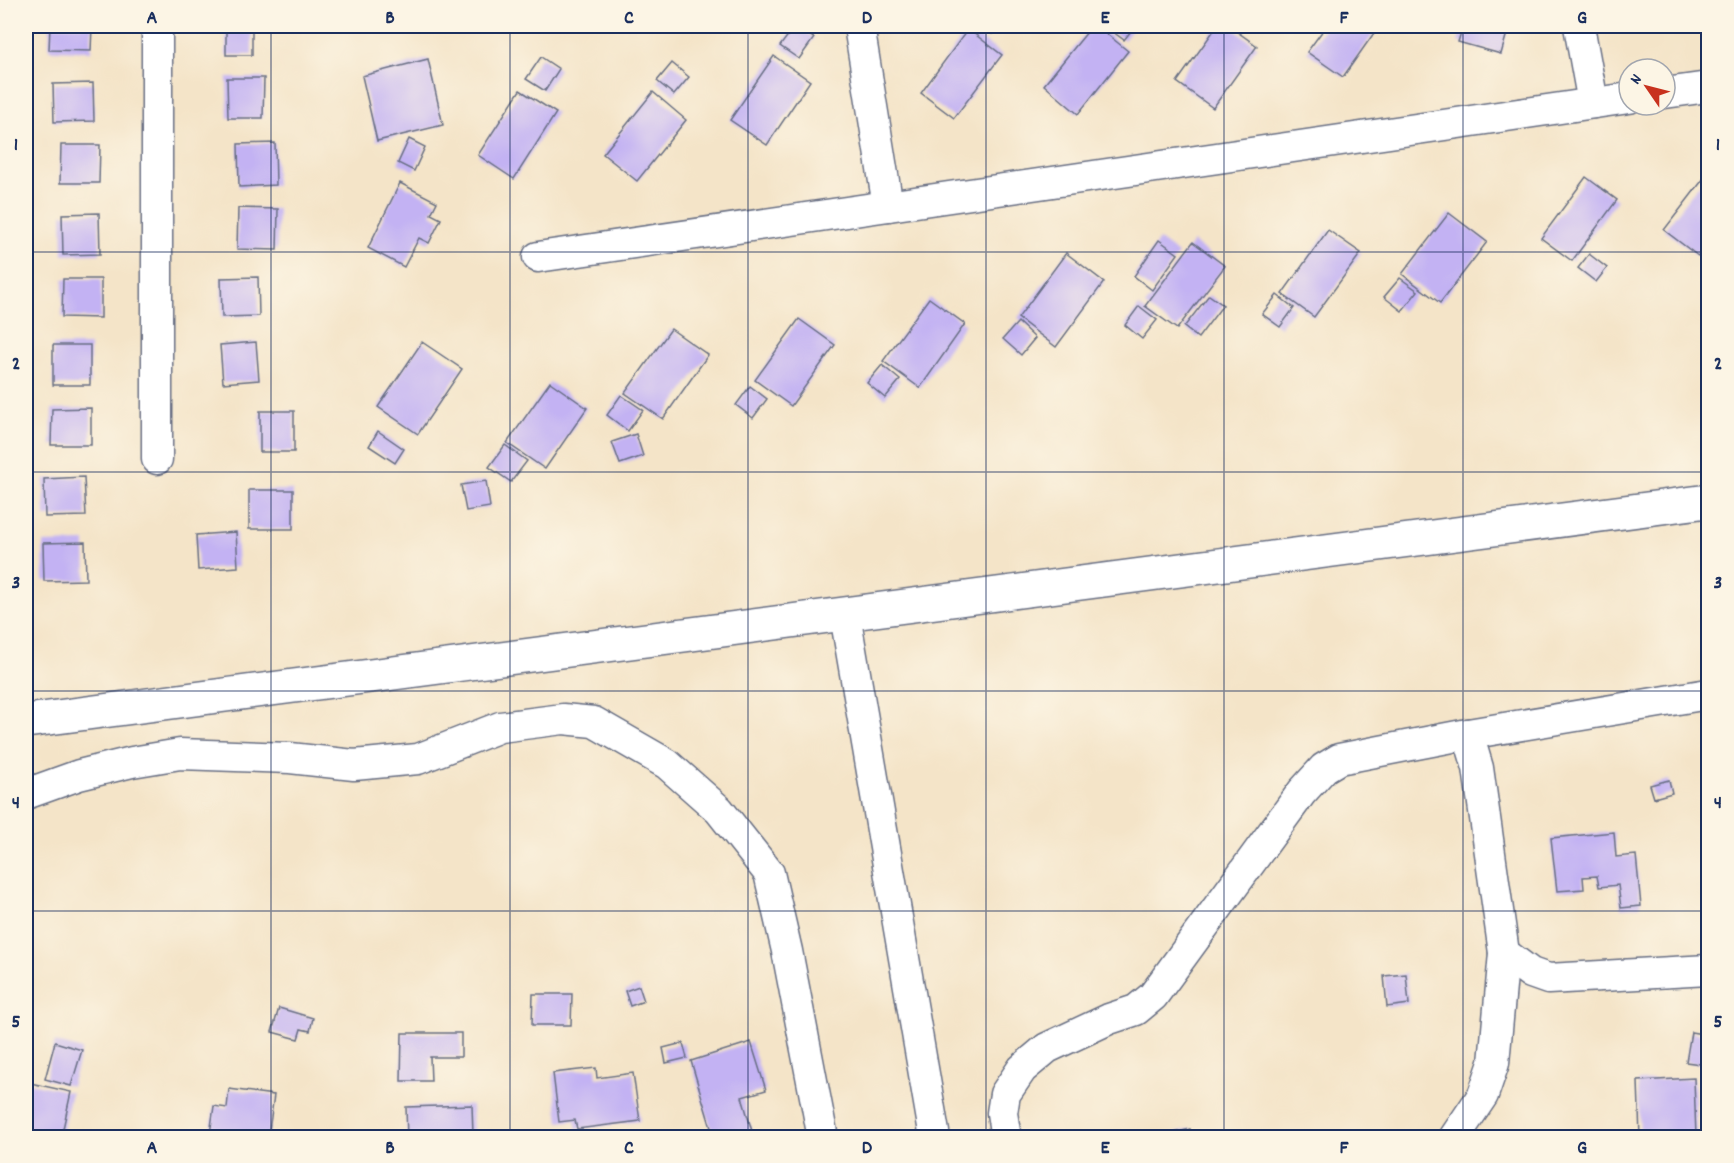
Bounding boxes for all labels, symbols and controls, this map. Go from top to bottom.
text: A [147,5,158,33]
text: B [385,5,395,33]
text: C [624,5,634,33]
text: D [862,5,873,33]
text: E [1100,5,1110,33]
text: F [1340,5,1350,33]
text: G [1577,5,1587,33]
north arrow [1617,57,1677,117]
text: N [1625,70,1649,90]
text: 1 [14,132,18,160]
text: 1 [1716,132,1720,160]
text: 2 [12,351,20,379]
text: 2 [1714,351,1722,379]
text: 3 [12,570,20,598]
text: 3 [1714,570,1722,598]
text: 4 [12,790,20,818]
text: 4 [1714,790,1722,818]
text: 5 [11,1009,21,1037]
text: 5 [1713,1009,1723,1037]
text: A [147,1135,158,1163]
text: B [385,1135,395,1163]
text: C [624,1135,634,1163]
text: D [862,1135,873,1163]
text: E [1100,1135,1110,1163]
text: F [1340,1135,1350,1163]
text: G [1577,1135,1587,1163]

